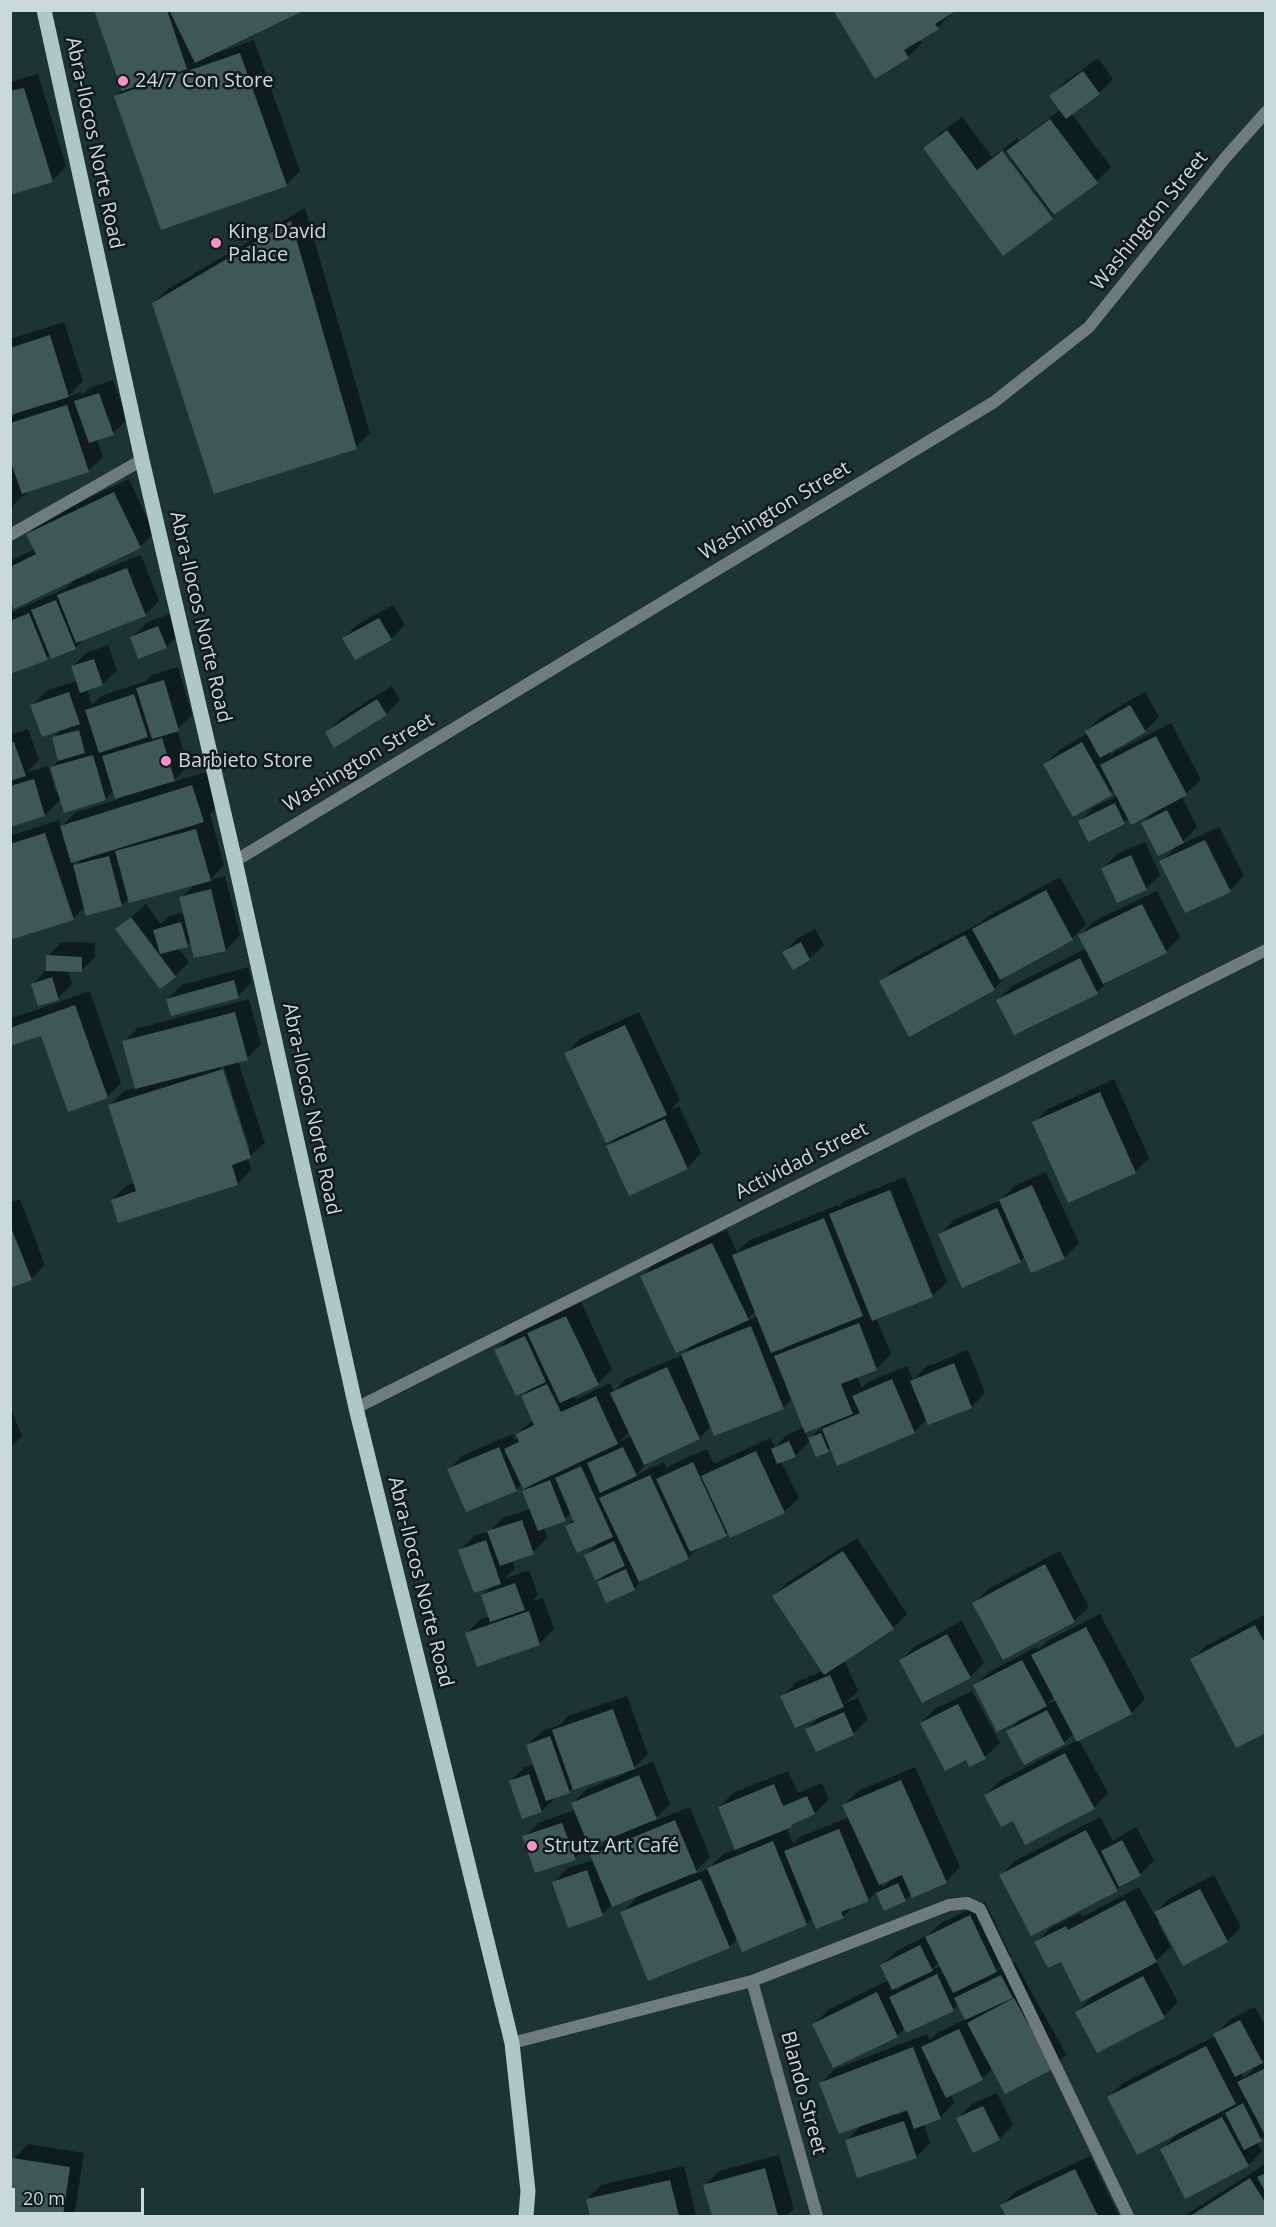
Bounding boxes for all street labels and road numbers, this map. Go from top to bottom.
street label: Abra-Ilocos Norte Road [60,35,128,251]
street label: Washington Street [1087,147,1213,295]
street label: Washington Street [695,456,855,566]
street label: Abra-Ilocos Norte Road [164,509,236,725]
street label: Washington Street [279,708,439,818]
street label: Abra-Ilocos Norte Road [277,1001,345,1217]
street label: Actividad Street [731,1117,873,1205]
street label: Abra-Ilocos Norte Road [382,1474,458,1690]
street label: Blando Street [775,2029,831,2157]

